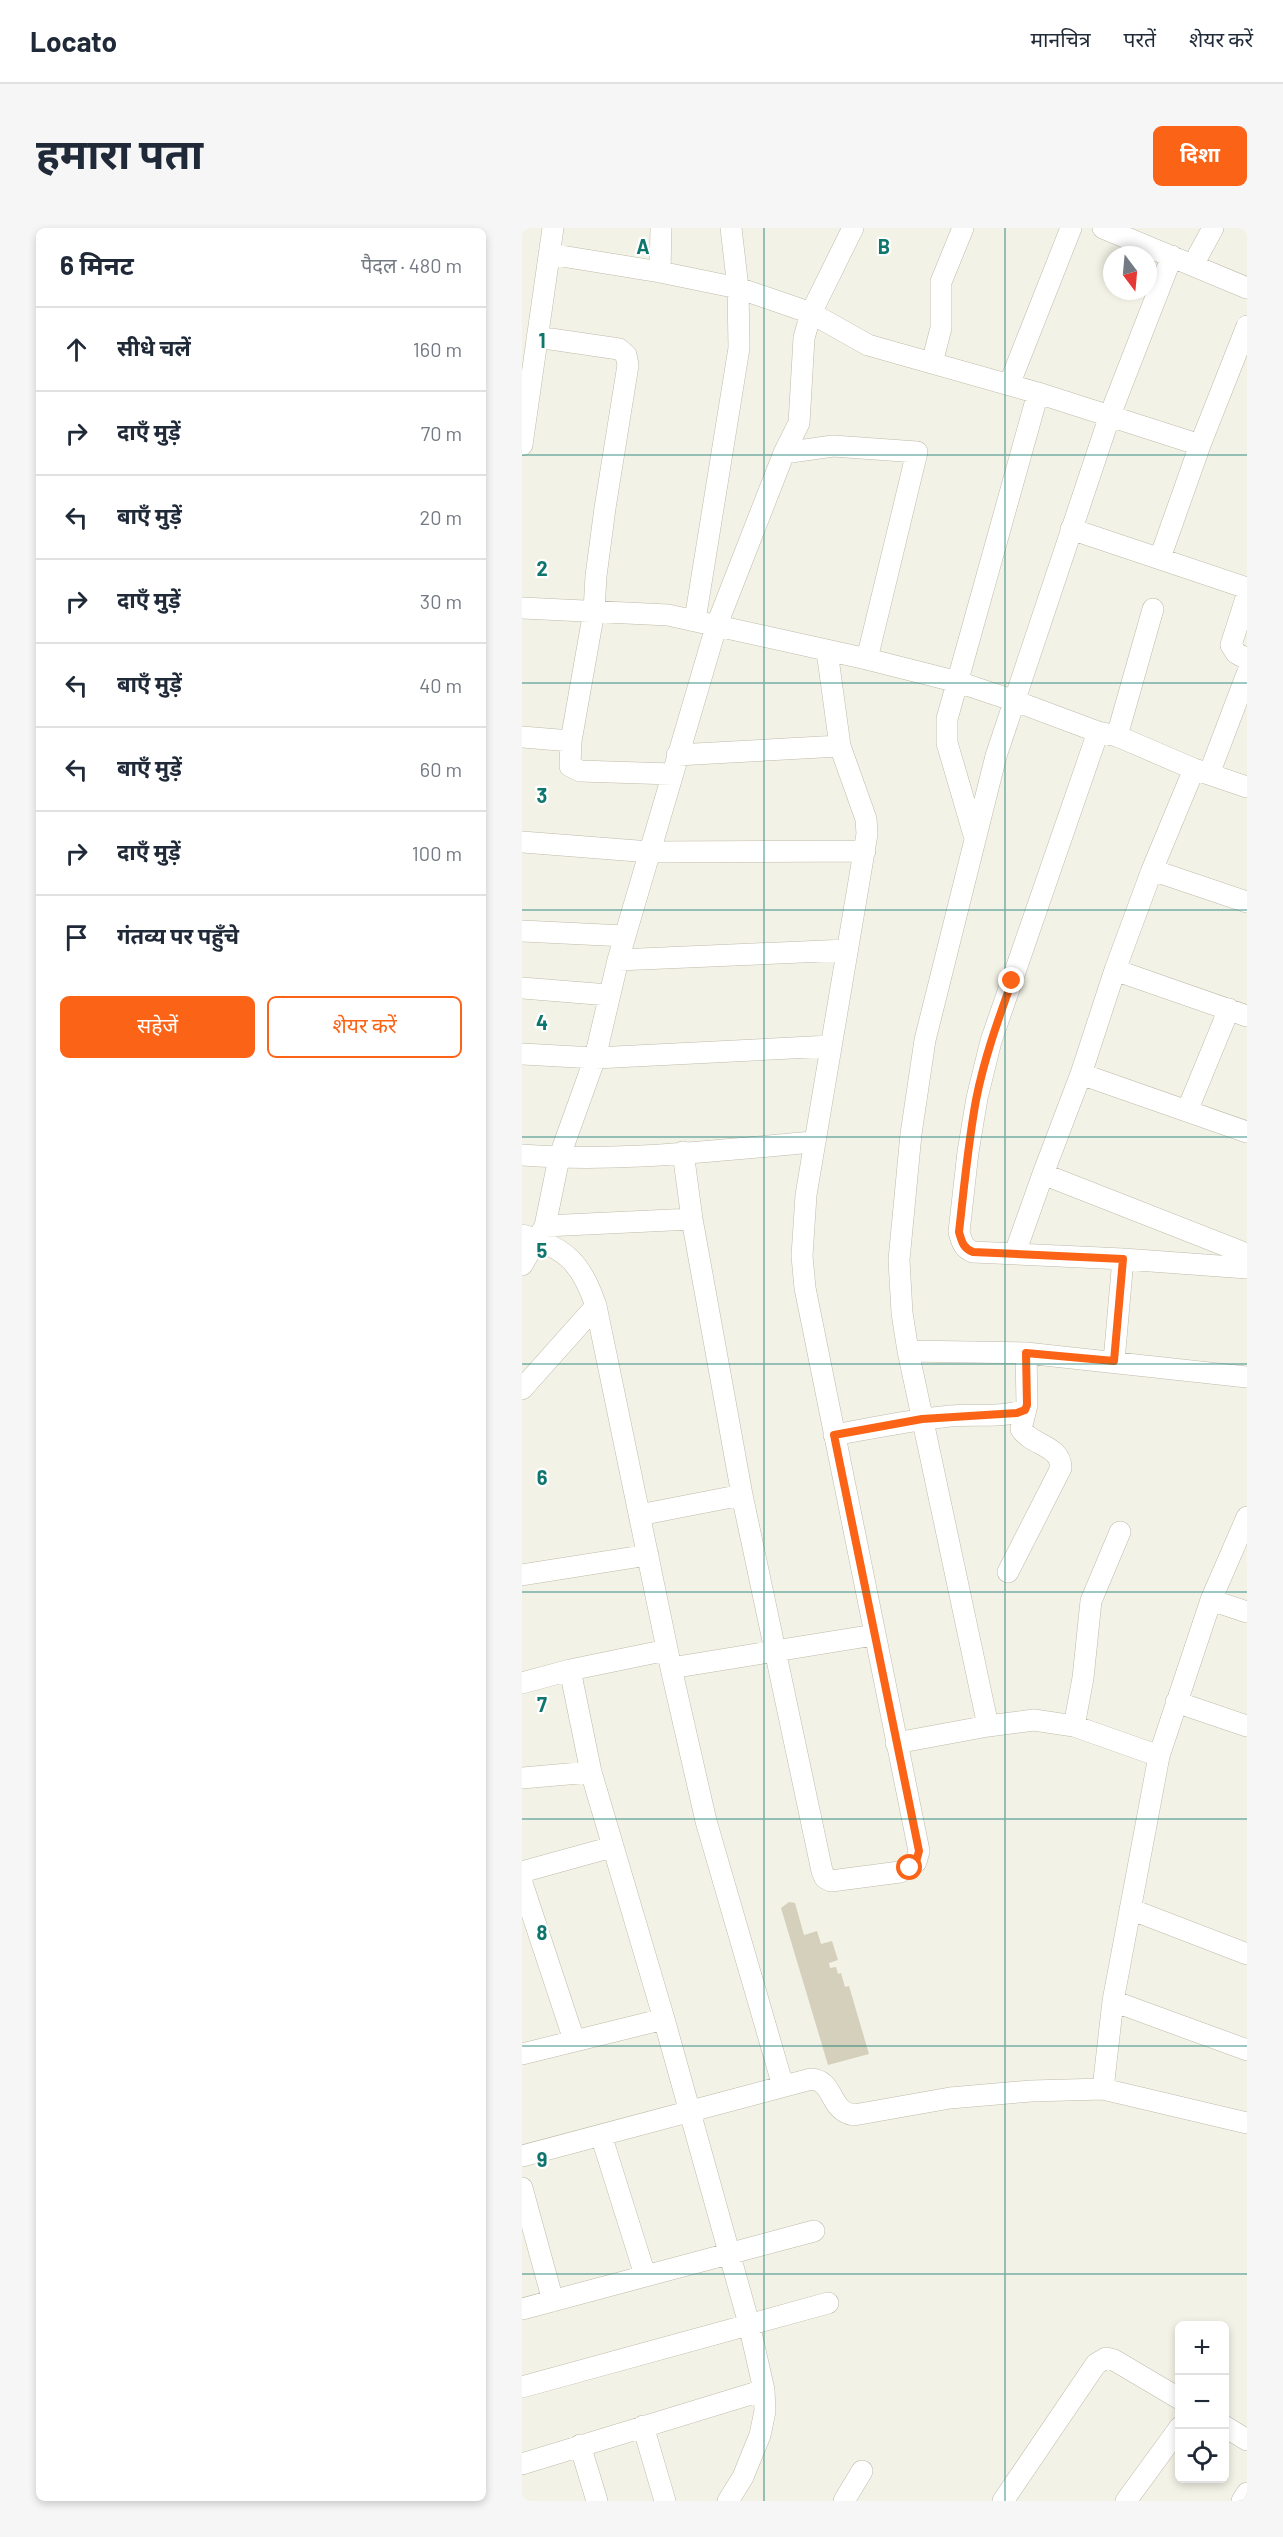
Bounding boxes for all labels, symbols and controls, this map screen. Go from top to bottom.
text: Locato [30,24,117,58]
text: मानचित्र [1031,26,1091,51]
text: परतें [1124,26,1156,51]
text: शेयर करें [1189,26,1253,51]
button: दिशा [1153,126,1247,186]
text: हमारा पता [36,127,203,177]
text: A [636,234,650,258]
text: B [878,234,890,258]
north arrow [1103,246,1157,300]
text: 6 मिनट [60,249,134,280]
text: पैदल · 480 m [361,253,462,277]
text: 1 [538,328,546,352]
icon: ahead [60,333,93,366]
text: सीधे चलें [117,334,191,360]
text: 160 m [413,337,462,361]
icon: right [60,417,93,450]
text: दाएँ मुड़ें [117,418,180,444]
text: 70 m [421,421,462,445]
icon: left [60,501,93,534]
text: बाएँ मुड़ें [117,502,182,528]
text: 20 m [419,505,462,529]
text: 2 [536,556,548,580]
icon: right [60,585,93,618]
text: दाएँ मुड़ें [117,586,180,612]
text: 30 m [420,589,462,613]
icon: left [60,669,93,702]
text: बाएँ मुड़ें [117,670,182,696]
text: 40 m [419,673,462,697]
icon: left [60,753,93,786]
text: बाएँ मुड़ें [117,754,182,780]
text: 60 m [420,757,462,781]
text: 3 [537,783,547,807]
icon: right [60,837,93,870]
text: दाएँ मुड़ें [117,838,180,864]
text: 100 m [412,841,462,865]
icon: arrive [60,921,93,954]
text: गंतव्य पर पहुँचे [117,922,239,948]
route end [998,967,1024,993]
button: सहेजें [60,996,255,1058]
button: शेयर करें [267,996,462,1058]
text: 4 [536,1010,548,1034]
text: 5 [537,1238,548,1262]
text: 6 [537,1465,548,1489]
text: 7 [537,1692,547,1716]
route start [896,1854,922,1880]
text: 8 [537,1920,548,1944]
text: 9 [537,2147,547,2171]
map controls [1175,2321,1229,2483]
button: + [1175,2321,1229,2375]
button: − [1175,2375,1229,2429]
button: locate [1175,2429,1229,2483]

